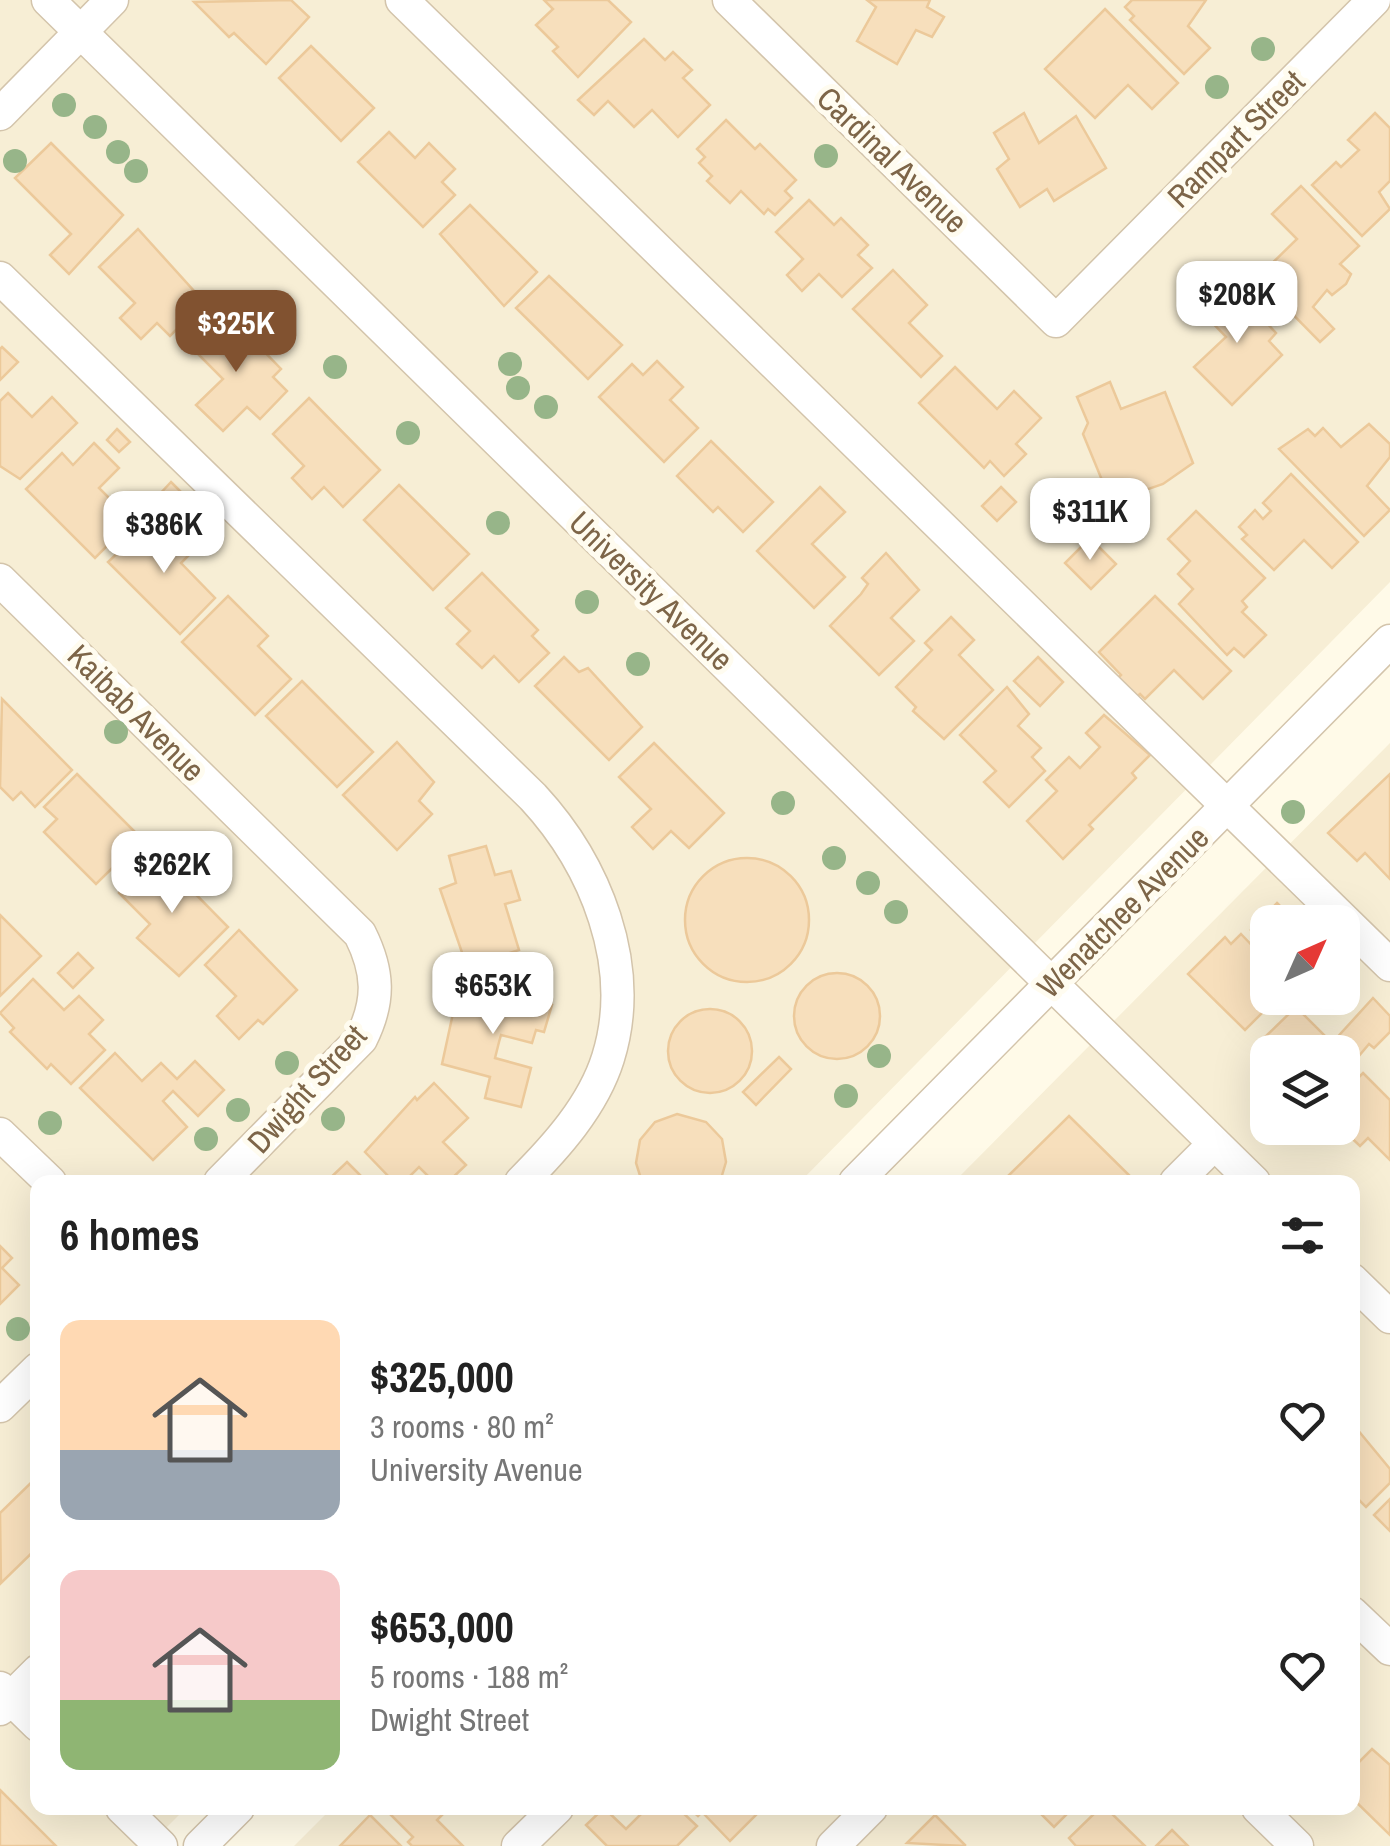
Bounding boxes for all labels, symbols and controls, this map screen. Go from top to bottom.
street label: Rampart Street [1158,61,1314,217]
street label: Cardinal Avenue [808,77,977,242]
pin: $208K [1167,261,1307,346]
text: $208K [1198,272,1276,315]
pin: $325K [166,290,306,375]
text: $325K [197,301,275,344]
pin: $311K [1020,478,1160,563]
text: $311K [1052,489,1128,532]
pin: $386K [94,491,234,576]
street label: University Avenue [560,501,743,680]
text: $386K [125,502,203,545]
street label: Kaibab Avenue [58,635,214,791]
street label: Wenatchee Avenue [1027,816,1218,1007]
pin: $262K [102,831,242,916]
text: $262K [133,842,211,885]
north arrow [1250,905,1360,1015]
map controls [1250,905,1360,1145]
pin: $653K [423,952,563,1037]
text: $653K [454,963,532,1006]
street label: Dwight Street [237,1015,376,1162]
button: layers [1250,1035,1360,1145]
text: 6 homes [60,1207,200,1263]
icon: filters [1275,1208,1330,1263]
text: $325,000 [370,1349,514,1405]
icon: home [140,1360,260,1480]
icon: heart [1275,1393,1330,1448]
text: 3 rooms · 80 m² [370,1405,554,1448]
text: University Avenue [370,1448,583,1491]
text: $653,000 [370,1599,514,1655]
icon: home [140,1610,260,1730]
icon: heart [1275,1643,1330,1698]
text: 5 rooms · 188 m² [370,1655,568,1698]
text: Dwight Street [370,1698,529,1741]

